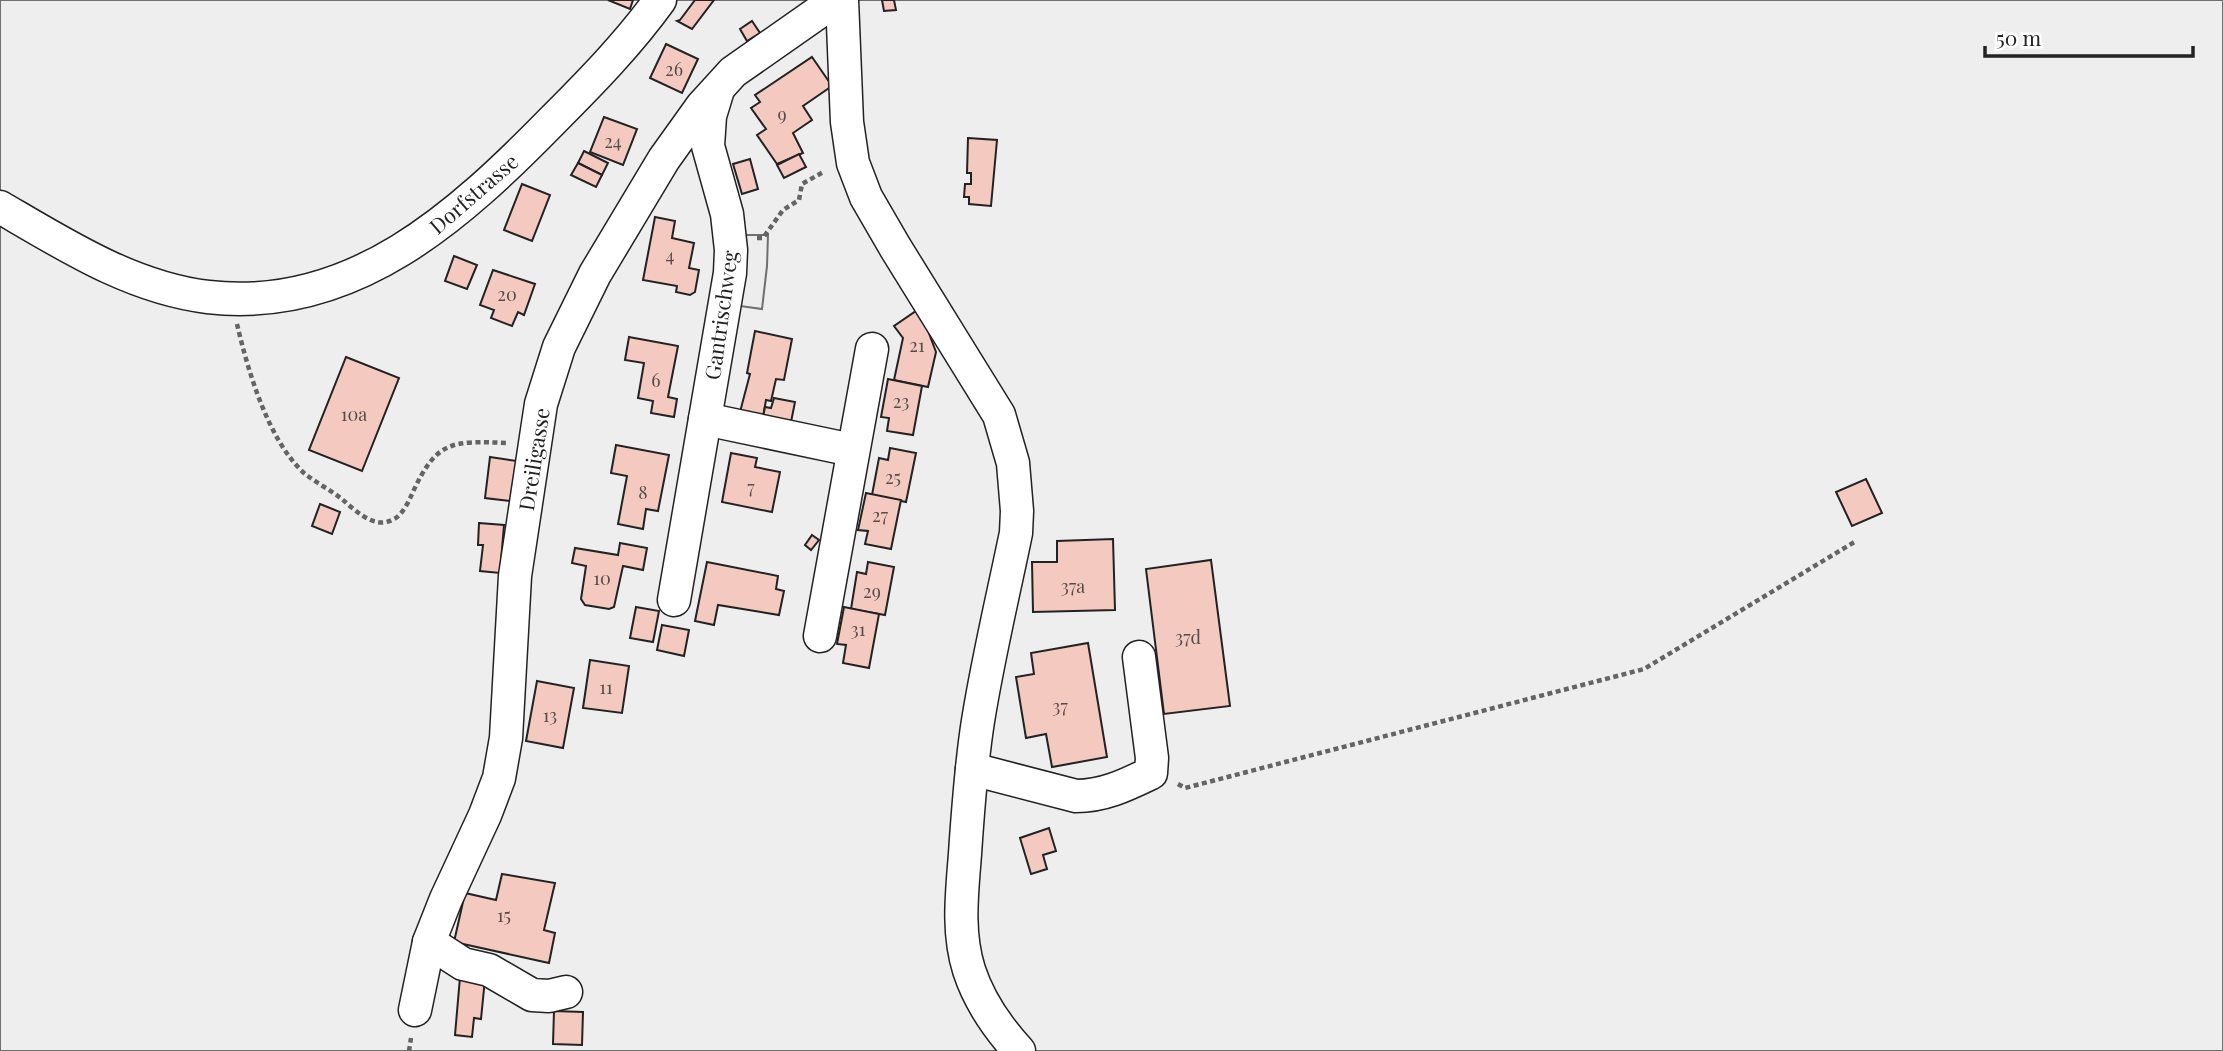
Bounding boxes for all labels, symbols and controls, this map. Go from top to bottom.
scale bar [1985,14,2193,58]
text: 50 m [1996,23,2042,51]
house number: 26 [665,57,683,81]
house number: 9 [777,102,787,126]
house number: 24 [604,129,622,153]
street label: Dorfstrasse [423,147,523,239]
house number: 4 [666,243,675,267]
street label: Gantrischweg [697,249,743,381]
house number: 20 [497,282,517,306]
house number: 21 [909,333,925,357]
house number: 6 [651,368,661,392]
house number: 23 [893,389,909,413]
house number: 10a [341,402,367,426]
street label: Dreiligasse [511,406,555,512]
house number: 25 [885,465,901,489]
house number: 7 [747,475,755,499]
house number: 8 [638,480,648,504]
house number: 27 [872,503,889,527]
house number: 10 [593,566,611,590]
house number: 37a [1061,574,1085,598]
house number: 29 [863,579,881,603]
house number: 31 [851,617,866,641]
house number: 37d [1175,625,1201,649]
house number: 11 [599,675,613,699]
house number: 37 [1052,694,1068,718]
house number: 13 [543,703,557,727]
house number: 15 [497,903,511,927]

